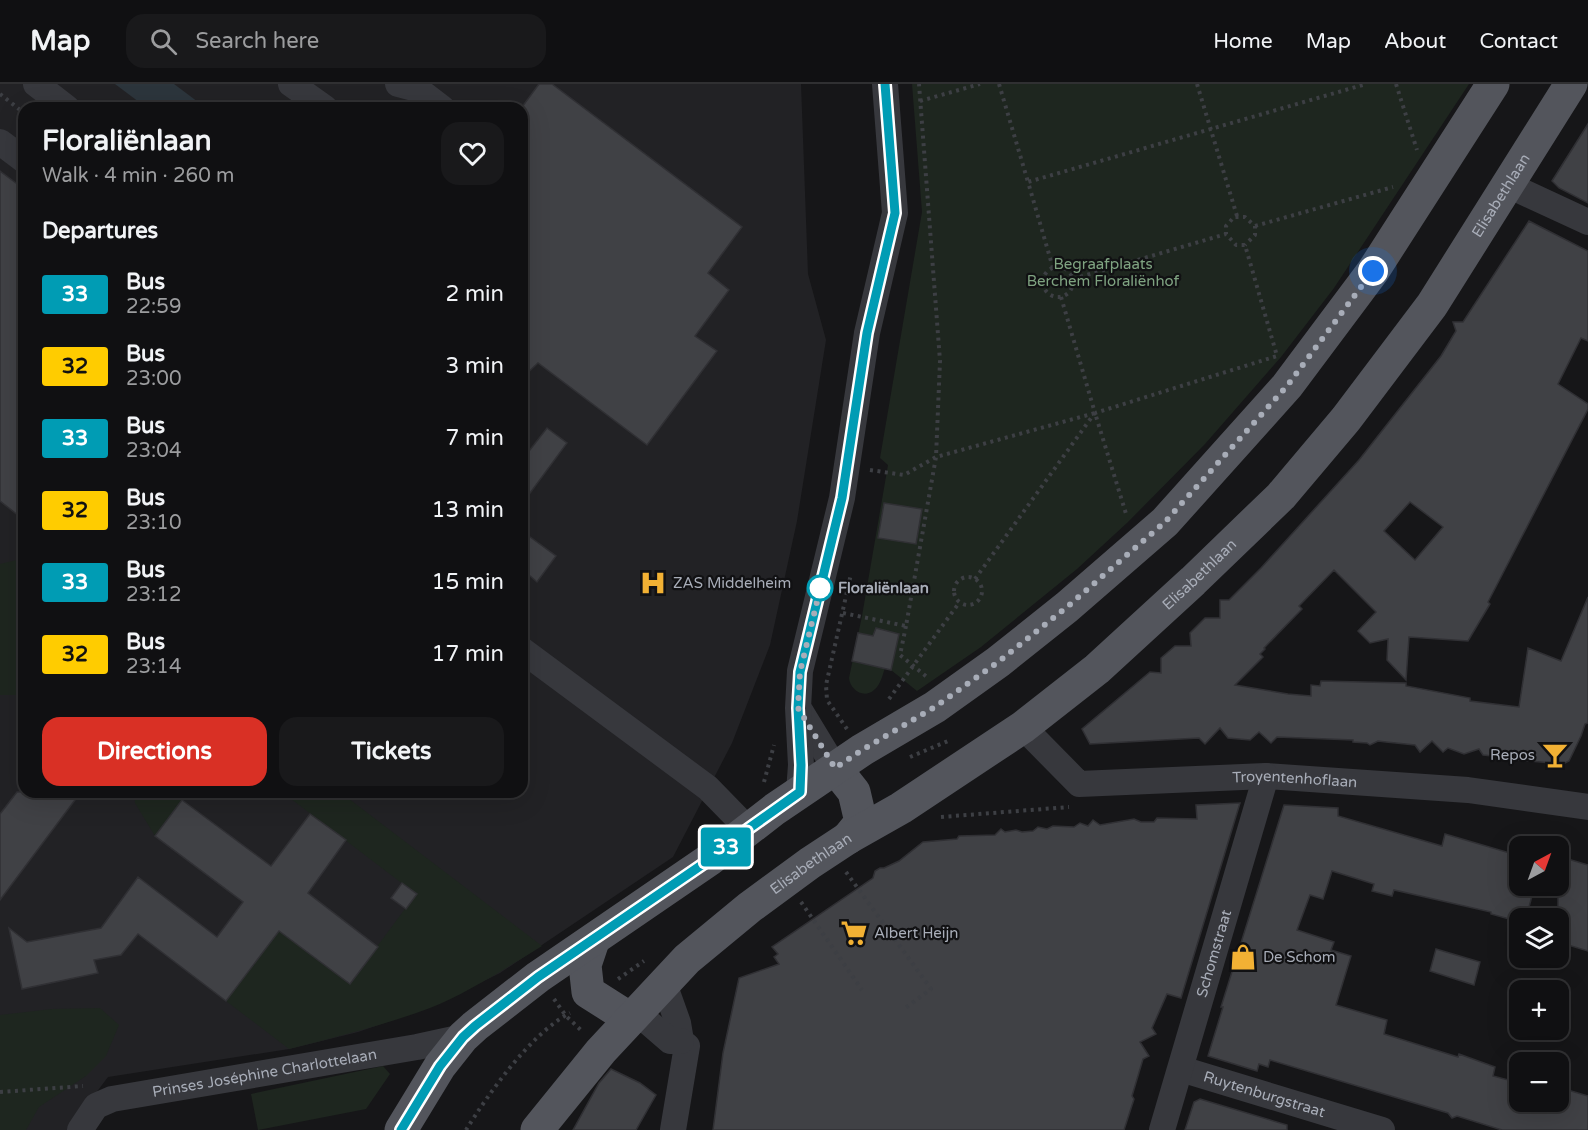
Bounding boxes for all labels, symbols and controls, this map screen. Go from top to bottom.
search box [126,14,546,68]
text: Map [30,24,90,58]
icon: search [147,25,180,58]
text: Search here [195,28,319,54]
text: Home [1213,29,1273,54]
text: Map [1306,29,1351,54]
text: About [1384,29,1446,54]
text: Contact [1479,29,1558,54]
button: heart [441,122,504,185]
text: Floraliënlaan [42,124,212,158]
street label: Elisabethlaan [1468,150,1534,241]
text: Walk · 4 min · 260 m [42,164,234,188]
text: Departures [42,218,158,244]
park label: Begraafplaats Berchem Floraliënhof [1027,255,1180,290]
your location [1358,256,1388,286]
text: Bus [126,269,165,295]
text: 2 min [445,281,504,307]
text: 33 [62,282,88,307]
text: 22:59 [126,295,181,319]
text: Bus [126,341,165,367]
text: 3 min [445,353,504,379]
text: 32 [62,354,88,379]
text: 23:00 [126,367,181,391]
text: Bus [126,413,165,439]
text: 7 min [445,425,504,451]
text: 33 [62,426,88,451]
text: 23:04 [126,439,181,463]
text: Bus [126,485,165,511]
text: 13 min [432,497,504,523]
text: 32 [62,498,88,523]
text: 23:10 [126,511,181,535]
street label: Elisabethlaan [1159,535,1240,614]
text: Bus [126,557,165,583]
hospital icon: ZAS Middelheim [638,568,668,598]
text: 15 min [432,569,504,595]
text: 33 [62,570,88,595]
place label: ZAS Middelheim [673,574,791,592]
marker: Floraliënlaan [807,575,833,601]
place label: Floraliënlaan [838,579,929,597]
text: 23:12 [126,583,181,607]
text: Bus [126,629,165,655]
text: 17 min [432,641,504,667]
text: 32 [62,642,88,667]
text: 23:14 [126,655,181,679]
button: Directions [42,717,267,786]
button: Tickets [279,717,504,786]
bar icon: Repos [1540,740,1570,770]
place label: Repos [1490,746,1535,764]
street label: Troyentenhoflaan [1232,767,1358,791]
line badge: 33 [699,828,753,867]
street label: Elisabethlaan [766,829,855,898]
text: 33 [713,835,739,860]
north arrow [1509,836,1569,896]
map controls [1509,836,1569,1112]
street label: Schomstraat [1192,907,1235,999]
button: layers [1509,908,1569,968]
supermarket icon: Albert Heijn [839,918,869,948]
place label: Albert Heijn [874,924,958,942]
shop icon: De Schom [1228,942,1258,972]
place label: De Schom [1263,948,1336,966]
button: + [1509,980,1569,1040]
street label: Prinses Joséphine Charlottelaan [151,1045,378,1101]
button: − [1509,1052,1569,1112]
street label: Ruytenburgstraat [1201,1067,1327,1121]

